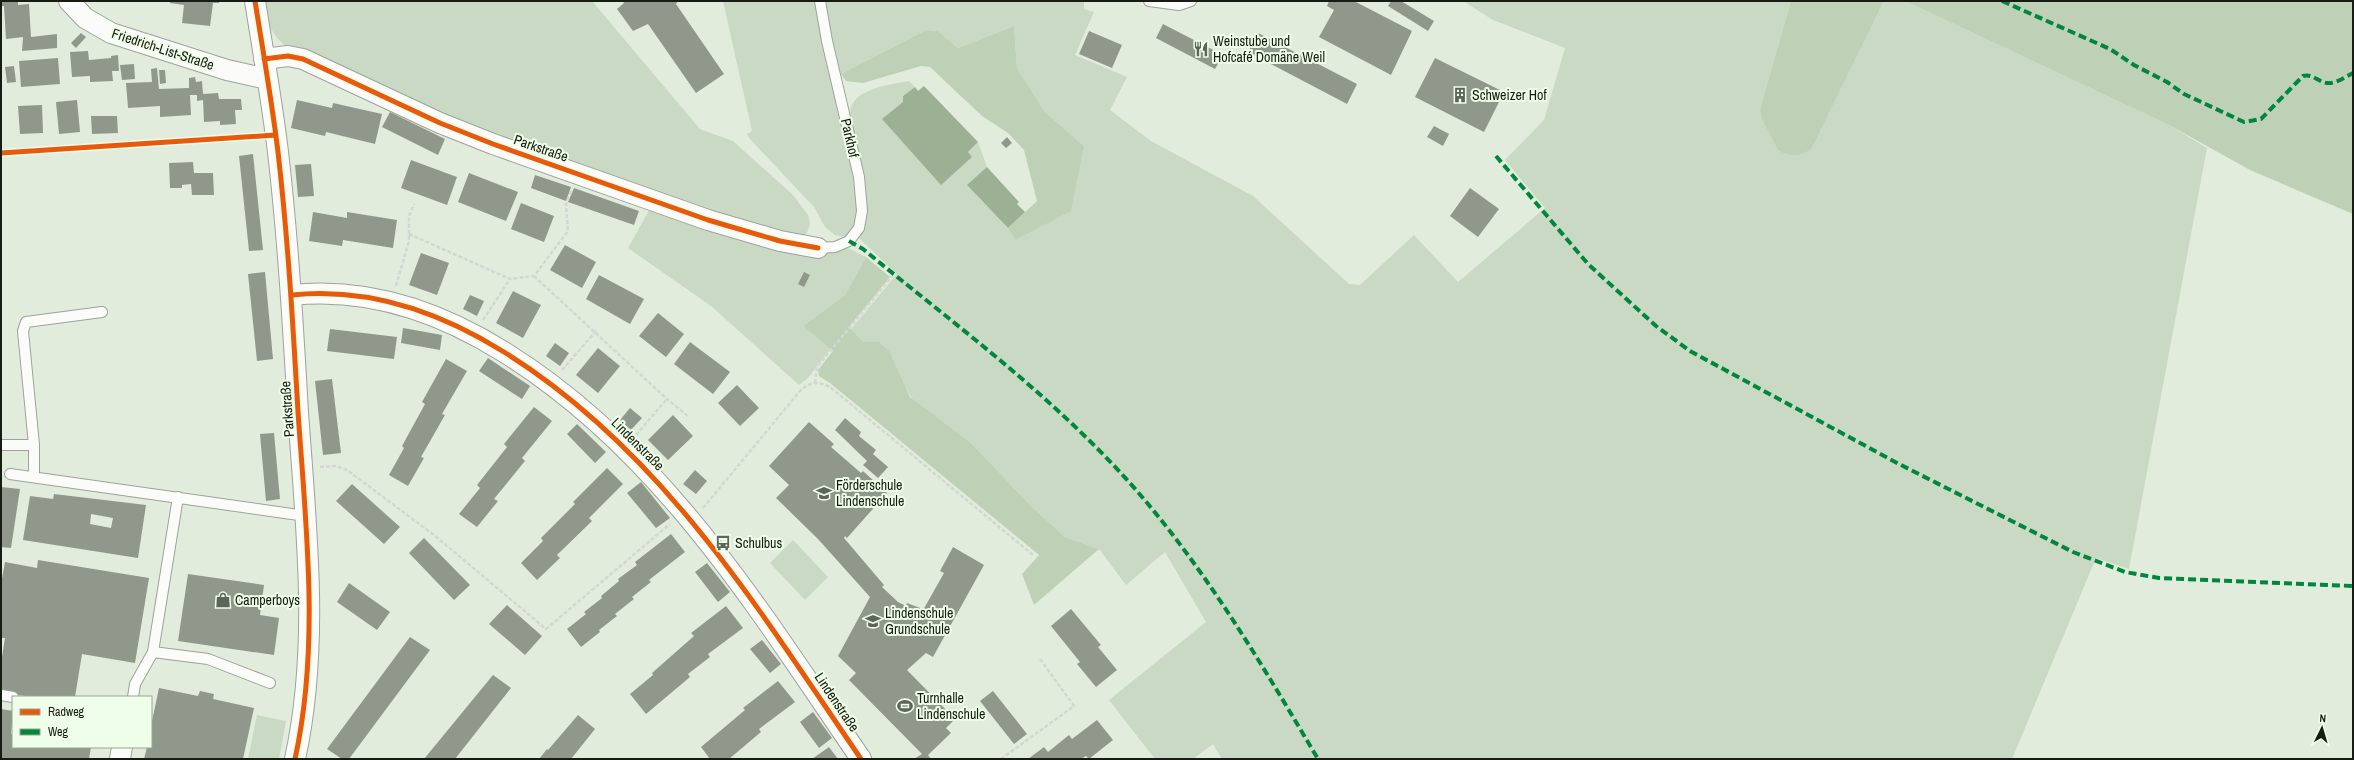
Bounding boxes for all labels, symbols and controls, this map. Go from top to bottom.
street label: Friedrich-List-Straße [110,24,216,74]
place label: Weinstube und Hofcafé Domäne Weil [1213,32,1325,66]
restaurant icon: Weinstube und Hofcafé Domäne Weil [1192,40,1210,58]
building icon: Schweizer Hof [1451,86,1469,104]
place label: Schweizer Hof [1472,86,1547,104]
street label: Parkhof [837,117,863,160]
street label: Parkstraße [512,130,570,166]
street label: Parkstraße [276,380,298,438]
street label: Lindenstraße [608,414,668,474]
place label: Förderschule Lindenschule [836,476,904,510]
school or university icon: Förderschule Lindenschule [815,484,833,502]
bus stop icon: Schulbus [714,534,732,552]
place label: Schulbus [735,534,782,552]
shop icon: Camperboys [214,591,232,609]
place label: Camperboys [235,591,300,609]
place label: Lindenschule Grundschule [885,604,953,638]
school or university icon: Lindenschule Grundschule [864,612,882,630]
street label: Lindenstraße [811,669,863,735]
place label: Turnhalle Lindenschule [917,689,985,723]
legend [12,696,152,748]
sports icon: Turnhalle Lindenschule [896,697,914,715]
text: Radweg [48,704,85,720]
north arrow [2302,708,2342,748]
text: N [2319,711,2327,725]
text: Weg [48,724,69,740]

